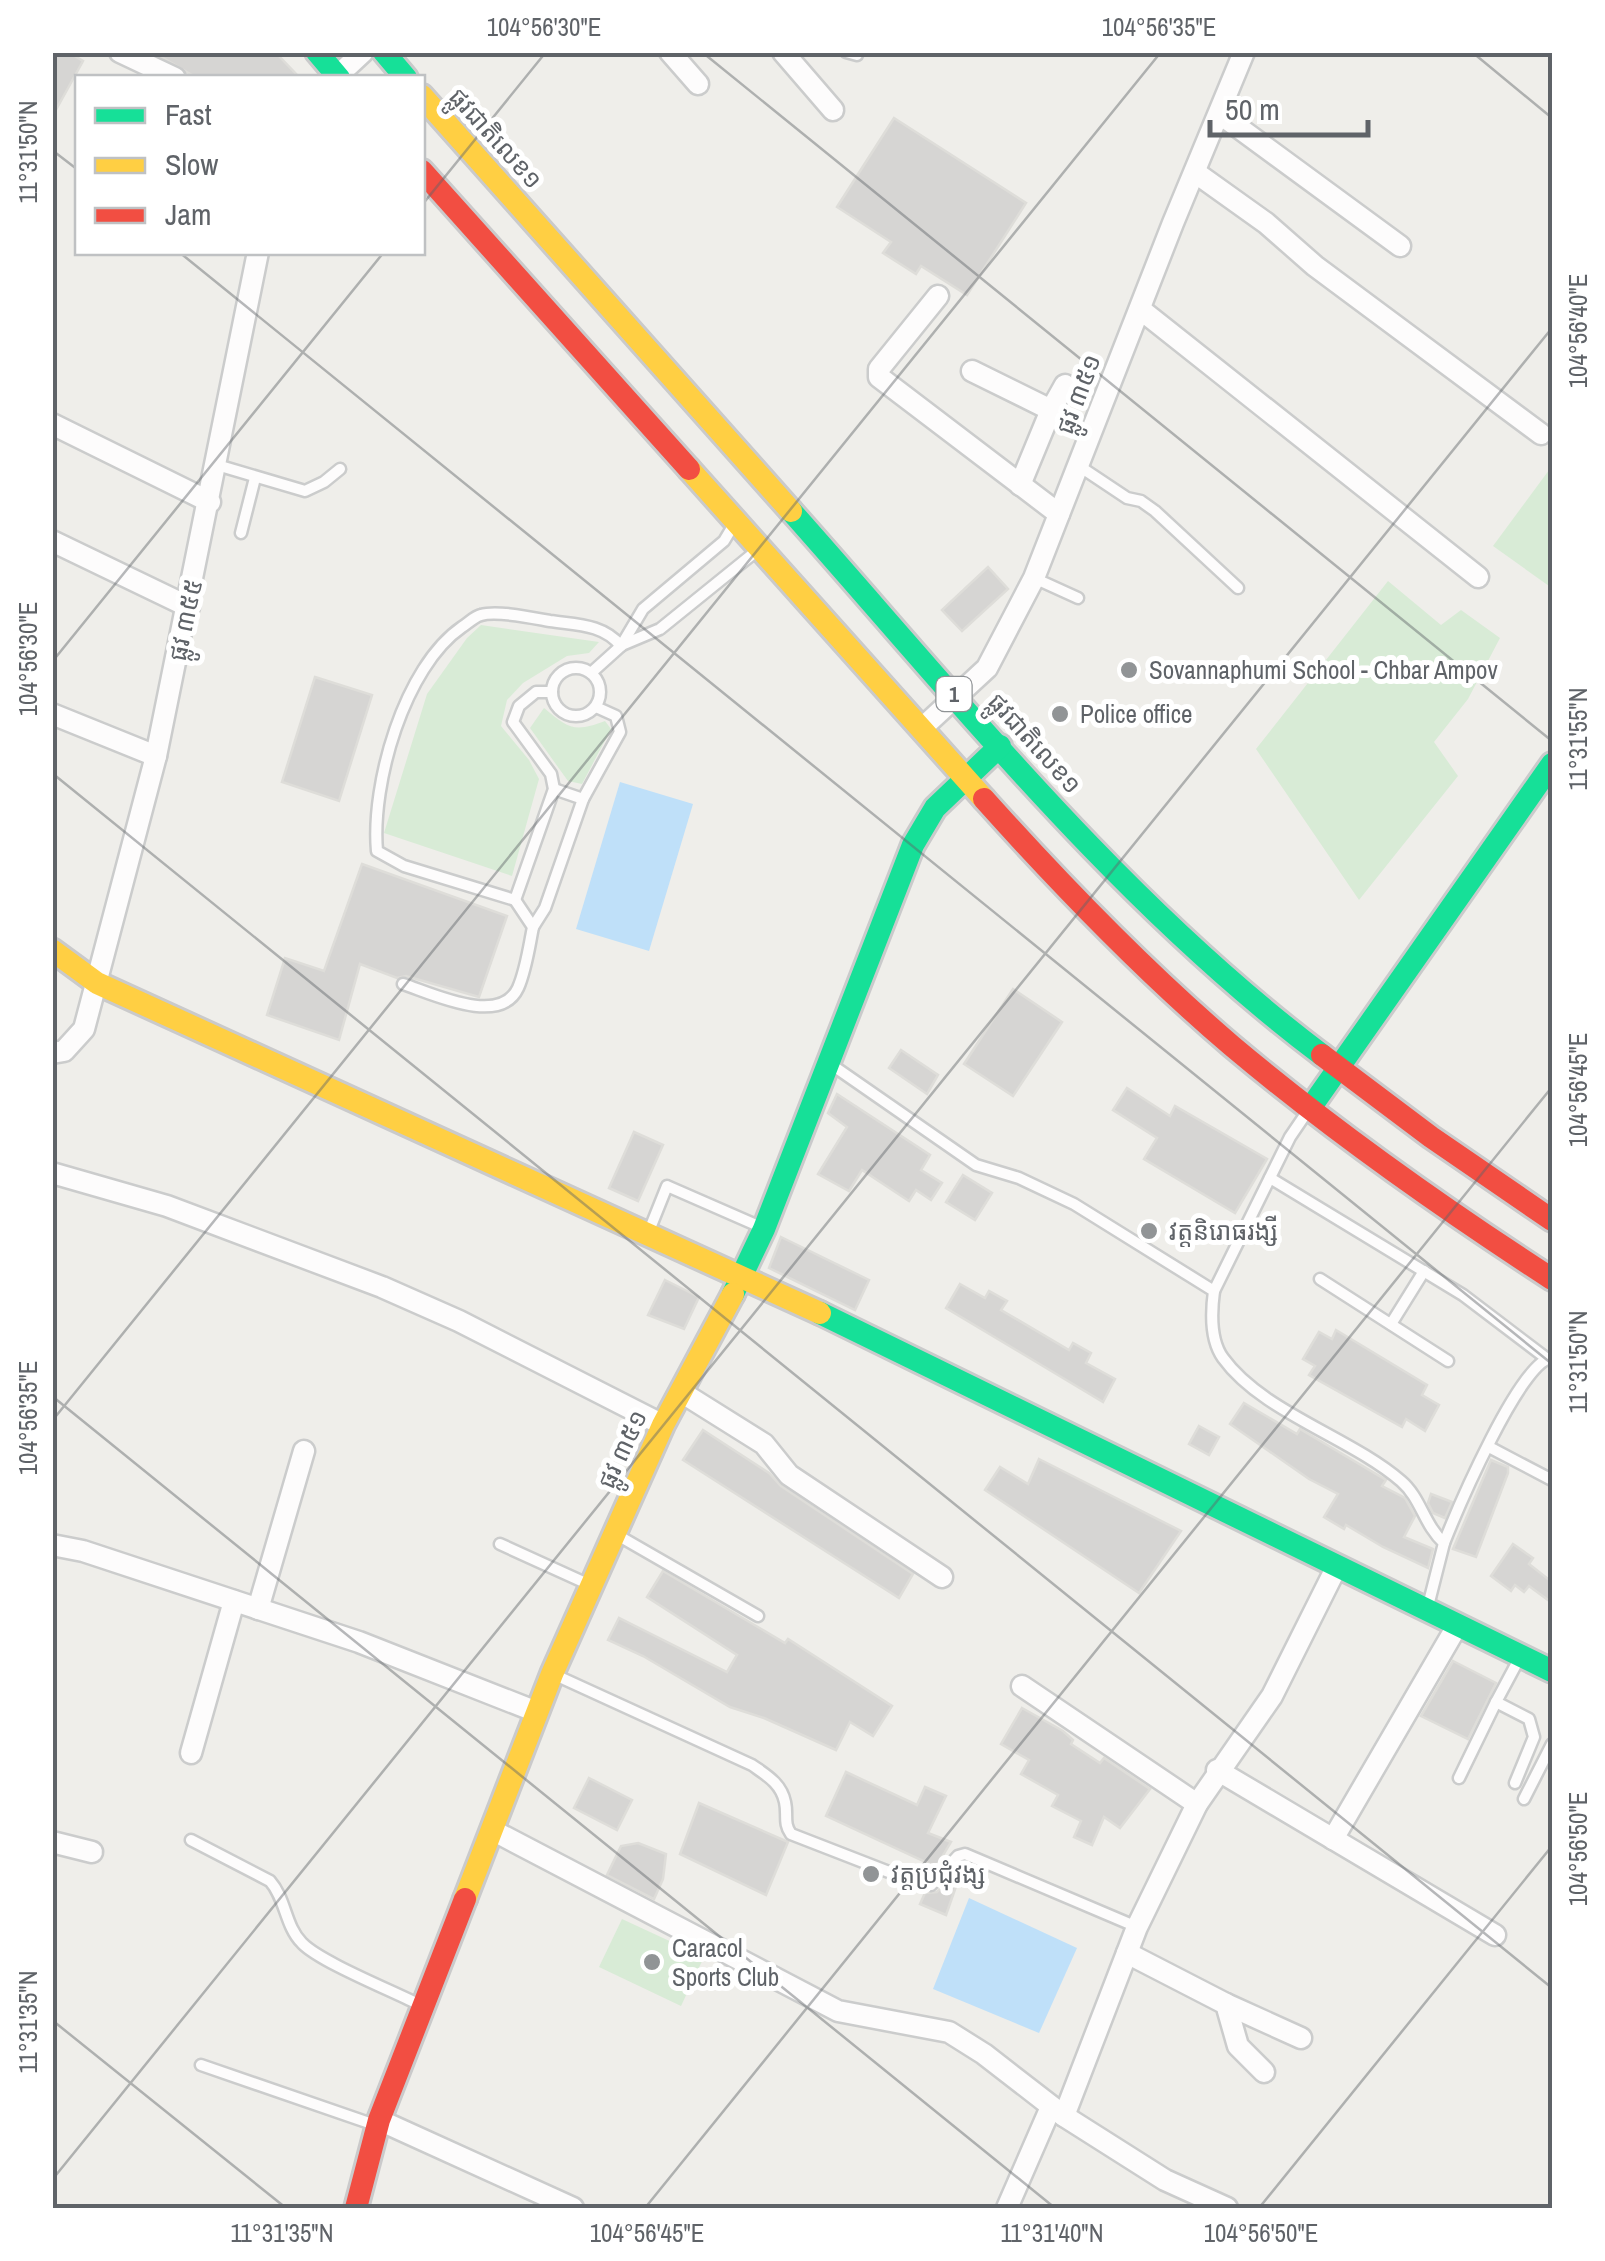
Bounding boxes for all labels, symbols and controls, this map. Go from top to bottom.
text: 104°56'30"E [487,10,601,44]
text: 104°56'35"E [1102,10,1216,44]
legend [75,75,425,255]
scale bar [1210,75,1368,137]
street label: ផ្លូវជាតិលេខ១ [437,80,551,200]
text: 50 m [1225,89,1280,129]
text: Fast [165,94,212,134]
text: 11°31'50"N [11,101,45,203]
text: Slow [165,144,219,184]
text: Jam [165,194,211,234]
text: 104°56'40"E [1561,274,1595,388]
street label: ផ្លូវ ៣៥១ [1047,349,1115,441]
street label: ផ្លូវ ៣៥៥ [160,576,217,665]
text: 104°56'30"E [11,602,45,716]
place label: Sovannaphumi School - Chbar Ampov [1149,653,1498,687]
marker: Sovannaphumi School - Chbar Ampov [1118,659,1140,681]
road number: 1 [936,677,972,711]
street label: ផ្លូវជាតិលេខ១ [976,685,1090,805]
text: 11°31'55"N [1561,688,1595,790]
place label: Police office [1080,697,1192,731]
marker: Police office [1049,703,1071,725]
text: 104°56'45"E [1561,1033,1595,1147]
place label: វត្តនិរោធរង្សី [1169,1214,1278,1248]
marker: វត្តនិរោធរង្សី [1138,1220,1160,1242]
text: 11°31'50"N [1561,1311,1595,1413]
text: 104°56'35"E [11,1361,45,1475]
street label: ផ្លូវ ៣៥១ [589,1404,661,1497]
text: 104°56'50"E [1561,1792,1595,1906]
place label: វត្តប្រជុំវង្ស [891,1857,986,1891]
marker: វត្តប្រជុំវង្ស [860,1863,882,1885]
place label: Caracol Sports Club [672,1931,779,1994]
marker: Caracol Sports Club [641,1951,663,1973]
text: 11°31'35"N [11,1971,45,2073]
text: 11°31'35"N [231,2216,333,2250]
text: 104°56'45"E [590,2216,704,2250]
text: 11°31'40"N [1001,2216,1103,2250]
text: 104°56'50"E [1204,2216,1318,2250]

